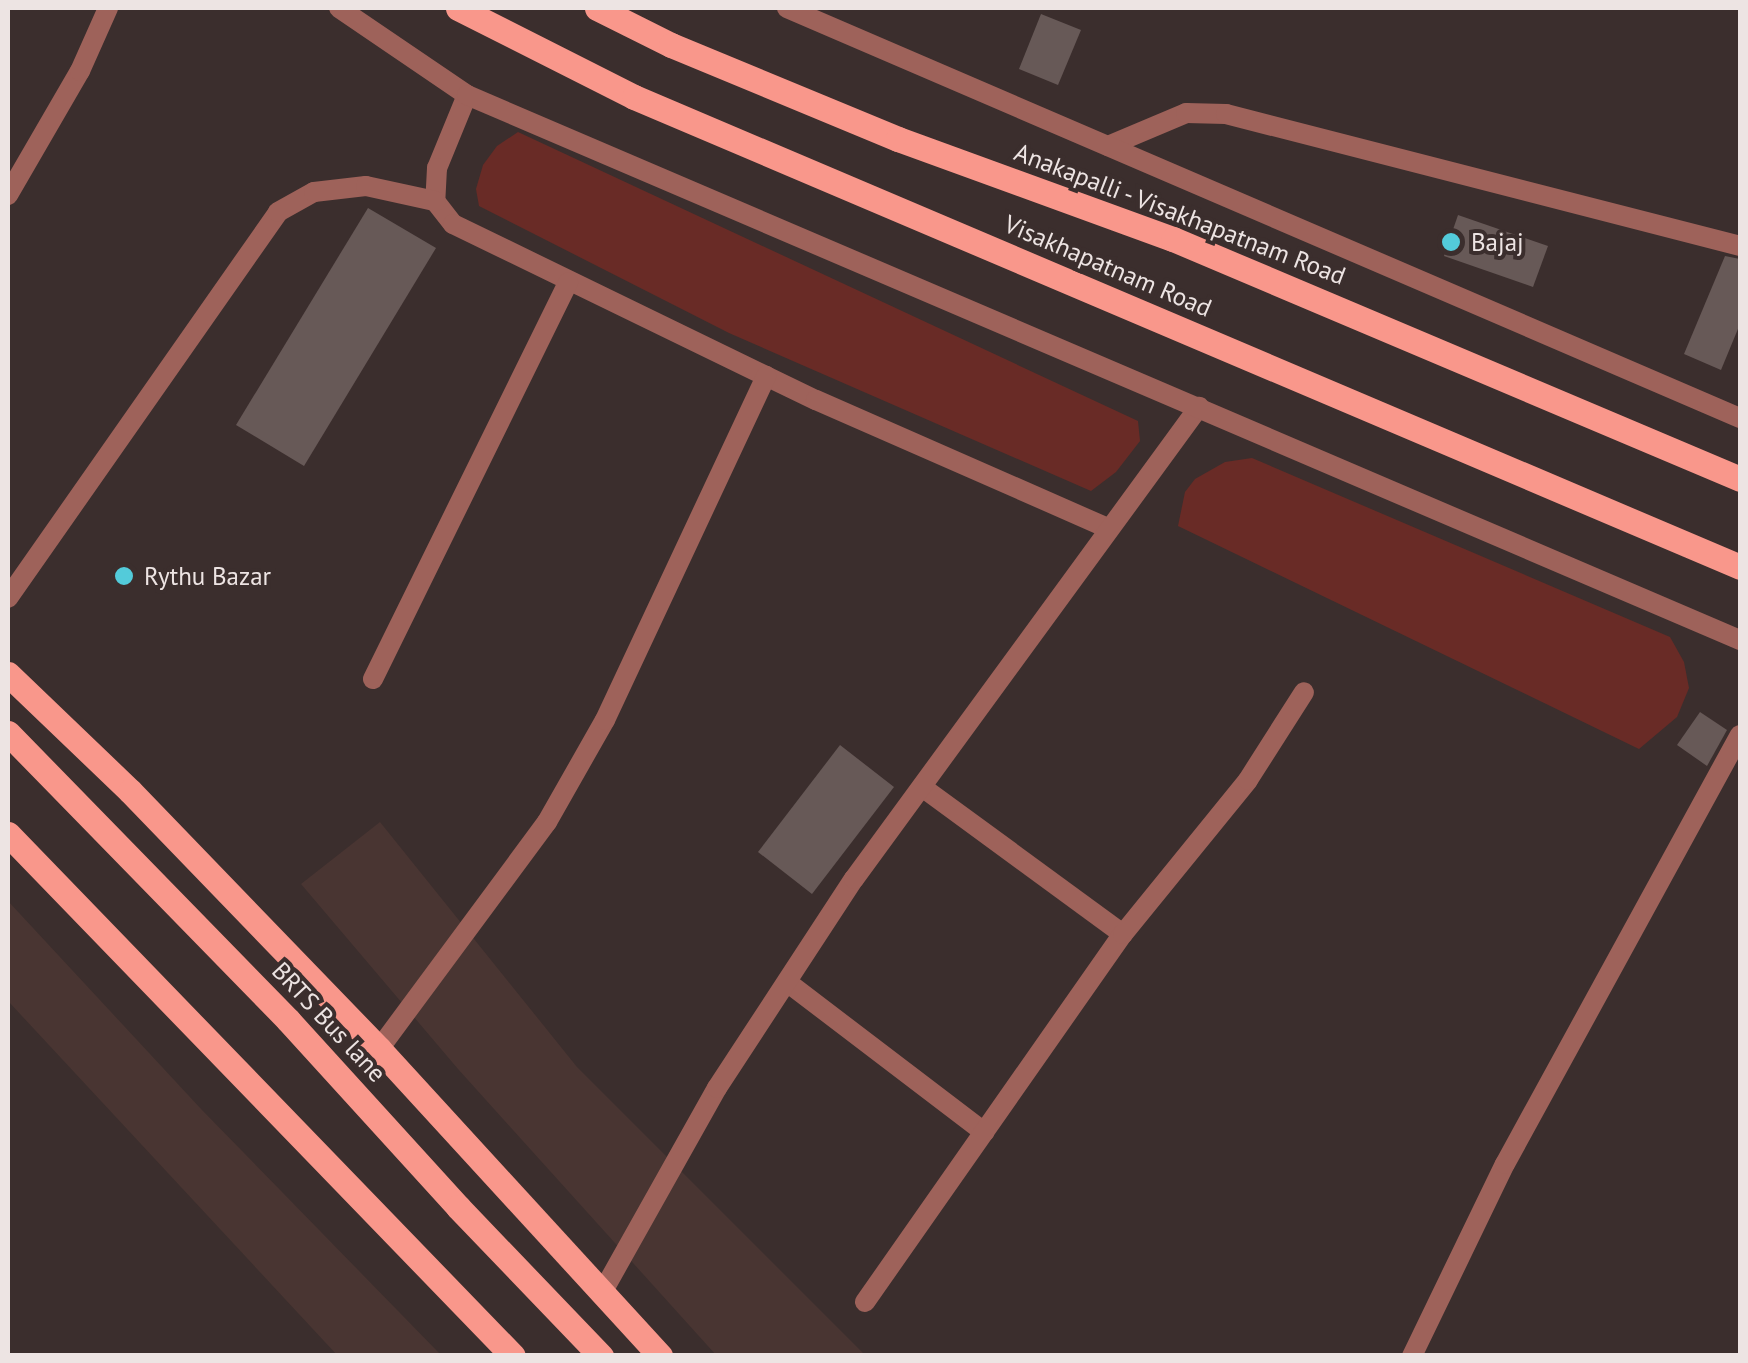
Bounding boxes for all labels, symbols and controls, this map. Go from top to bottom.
street label: Anakapalli - Visakhapatnam Road [1008,136,1352,292]
street label: Visakhapatnam Road [1000,209,1216,323]
place label: Bajaj [1471,227,1524,257]
marker: Bajaj [1440,231,1462,253]
place label: Rythu Bazar [144,561,271,591]
marker: Rythu Bazar [113,565,135,587]
street label: BRTS Bus lane [266,956,392,1088]

